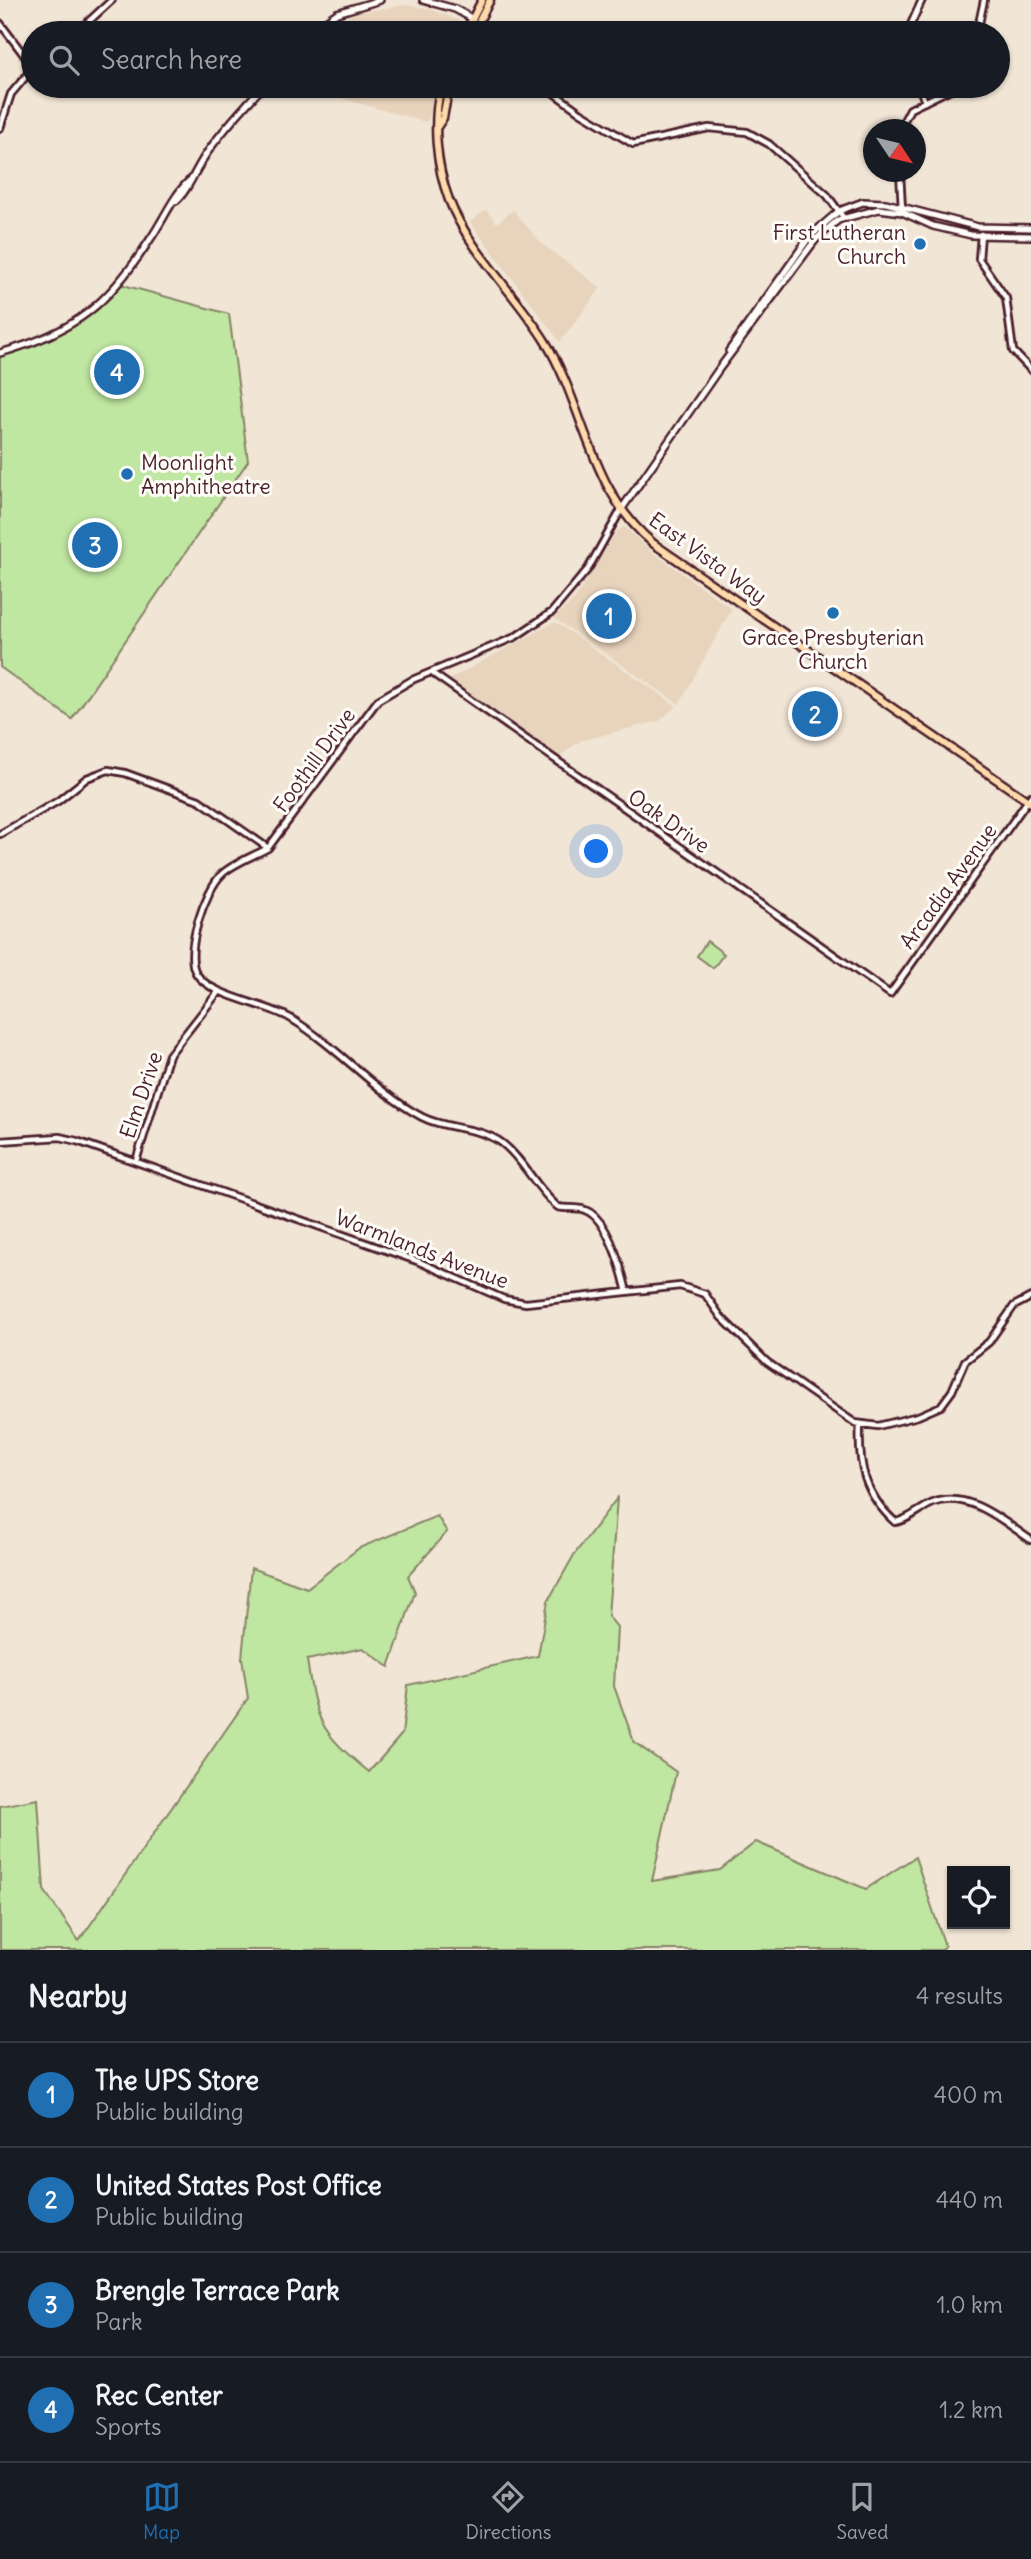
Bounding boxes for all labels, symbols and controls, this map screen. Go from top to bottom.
search box [21,21,1010,98]
icon: search [45,41,83,79]
text: Search here [101,43,242,76]
north arrow [863,119,926,182]
place label: First Lutheran Church [773,219,906,270]
marker: First Lutheran Church [912,236,928,252]
pin: 4 [94,346,140,398]
place label: Moonlight Amphitheatre [141,449,271,500]
marker: Moonlight Amphitheatre [119,466,135,482]
street label: East Vista Way [644,506,772,610]
pin: 3 [72,519,118,571]
pin: 1 [586,590,632,642]
marker: Grace Presbyterian Church [825,605,841,621]
place label: Grace Presbyterian Church [742,624,924,675]
pin: 2 [792,688,838,740]
street label: Foothill Drive [267,703,361,817]
street label: Oak Drive [623,783,715,859]
street label: Arcadia Avenue [893,818,1003,954]
your location [579,834,613,868]
street label: Elm Drive [114,1048,168,1142]
street label: Warmlands Avenue [331,1204,513,1294]
map controls [947,1866,1010,1929]
button: locate [947,1866,1010,1929]
text: Nearby [28,1977,128,2015]
text: 4 results [916,1981,1003,2010]
text: The UPS Store [95,2064,259,2097]
text: 1 [46,2080,56,2109]
text: 400 m [934,2080,1003,2109]
text: Public building [95,2097,244,2126]
text: United States Post Office [95,2169,382,2202]
text: 2 [45,2185,57,2214]
text: 440 m [936,2185,1003,2214]
text: Public building [95,2202,244,2231]
text: Brengle Terrace Park [95,2274,340,2307]
text: 3 [44,2290,58,2319]
text: 1.0 km [937,2290,1003,2319]
text: Park [95,2307,143,2336]
text: Rec Center [95,2379,223,2412]
text: 4 [44,2395,58,2424]
text: 1.2 km [939,2395,1003,2424]
text: Sports [95,2412,161,2441]
tab: Map [143,2478,181,2544]
tab: Directions [466,2478,551,2544]
tab: Saved [836,2478,888,2544]

